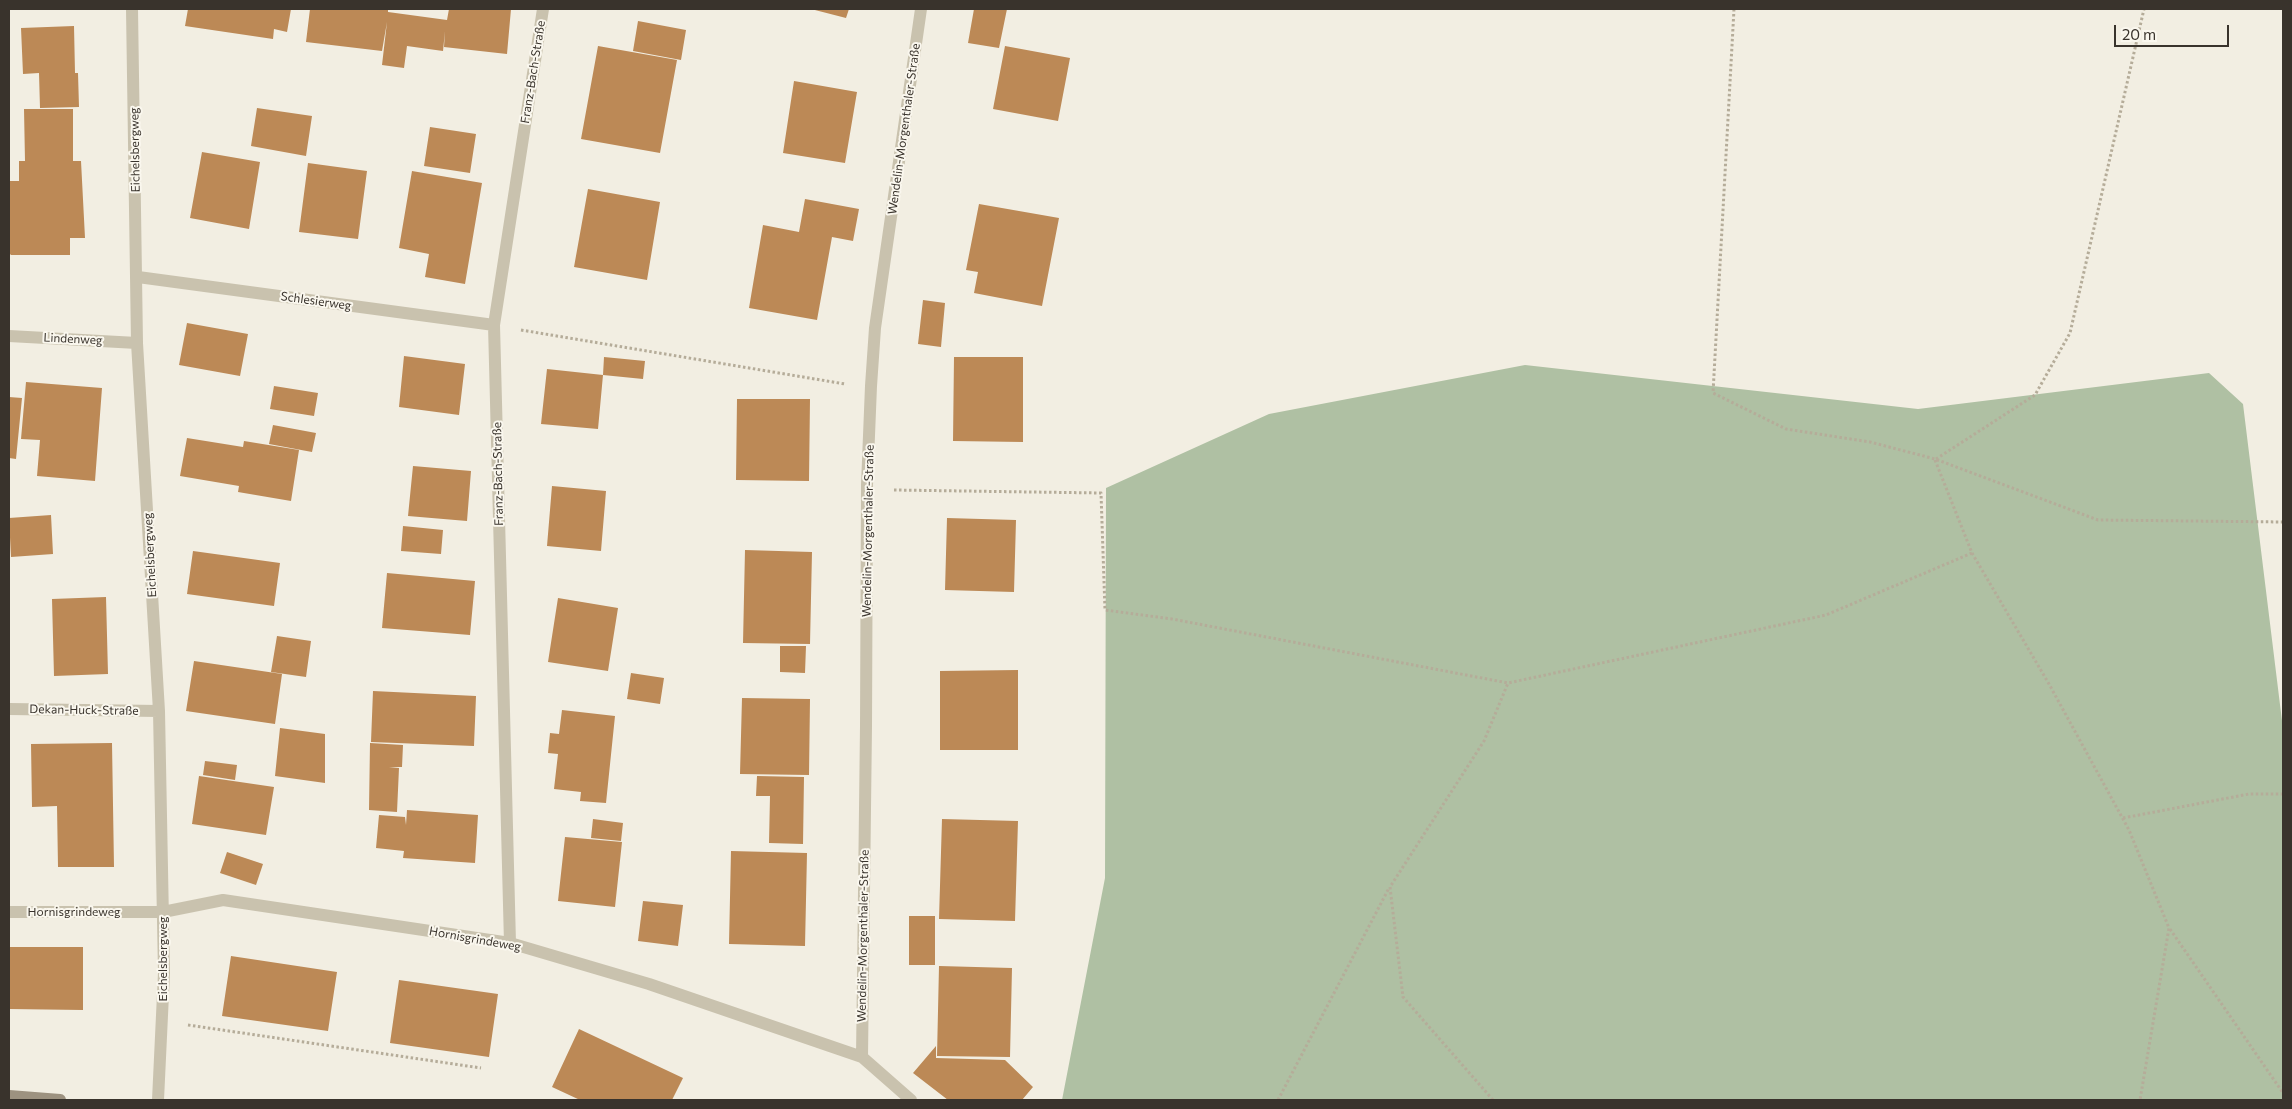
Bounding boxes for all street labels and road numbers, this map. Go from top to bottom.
street label: Franz-Bach-Straße [518,20,548,124]
street label: Wendelin-Morgenthaler-Straße [885,43,923,215]
street label: Eichelsbergweg [127,107,143,193]
street label: Schlesierweg [280,289,352,313]
street label: Lindenweg [43,330,103,348]
street label: Franz-Bach-Straße [490,422,506,526]
street label: Wendelin-Morgenthaler-Straße [859,445,877,617]
street label: Eichelsbergweg [141,512,159,598]
street label: Dekan-Huck-Straße [29,702,139,718]
street label: Wendelin-Morgenthaler-Straße [854,850,872,1022]
street label: Hornisgrindeweg [28,905,120,919]
street label: Eichelsbergweg [156,917,170,1001]
street label: Hornisgrindeweg [428,924,522,954]

